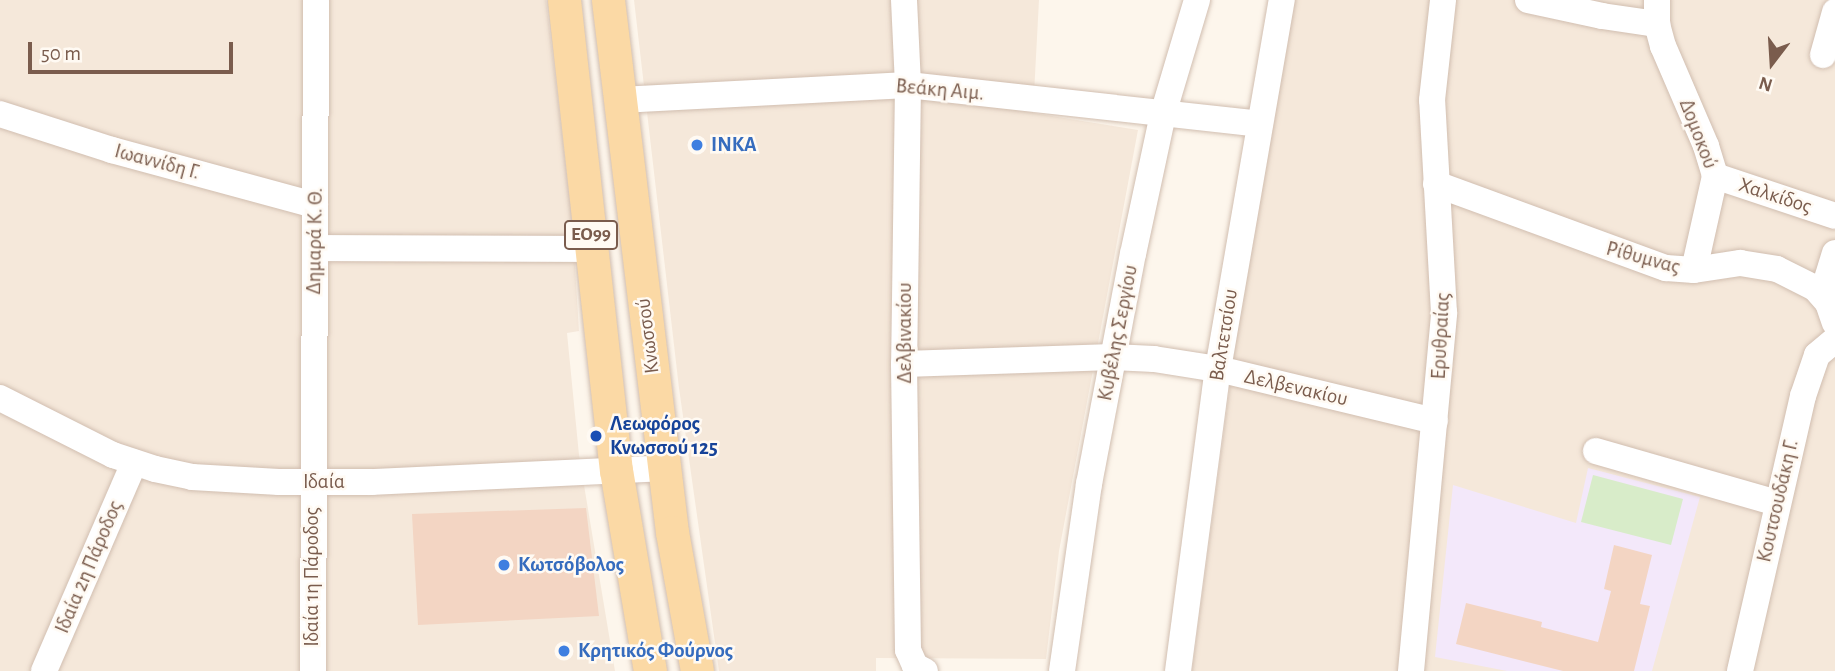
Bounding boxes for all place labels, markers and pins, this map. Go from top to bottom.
place label: ΙΝΚΑ [711,132,757,158]
marker: ΙΝΚΑ [689,137,705,153]
place label: Λεωφόρος Κνωσσού 125 [610,411,718,461]
marker: Λεωφόρος Κνωσσού 125 [588,428,604,444]
place label: Κωτσόβολος [518,552,624,578]
marker: Κωτσόβολος [496,557,512,573]
place label: Κρητικός Φούρνος [578,638,733,664]
marker: Κρητικός Φούρνος [556,643,572,659]

